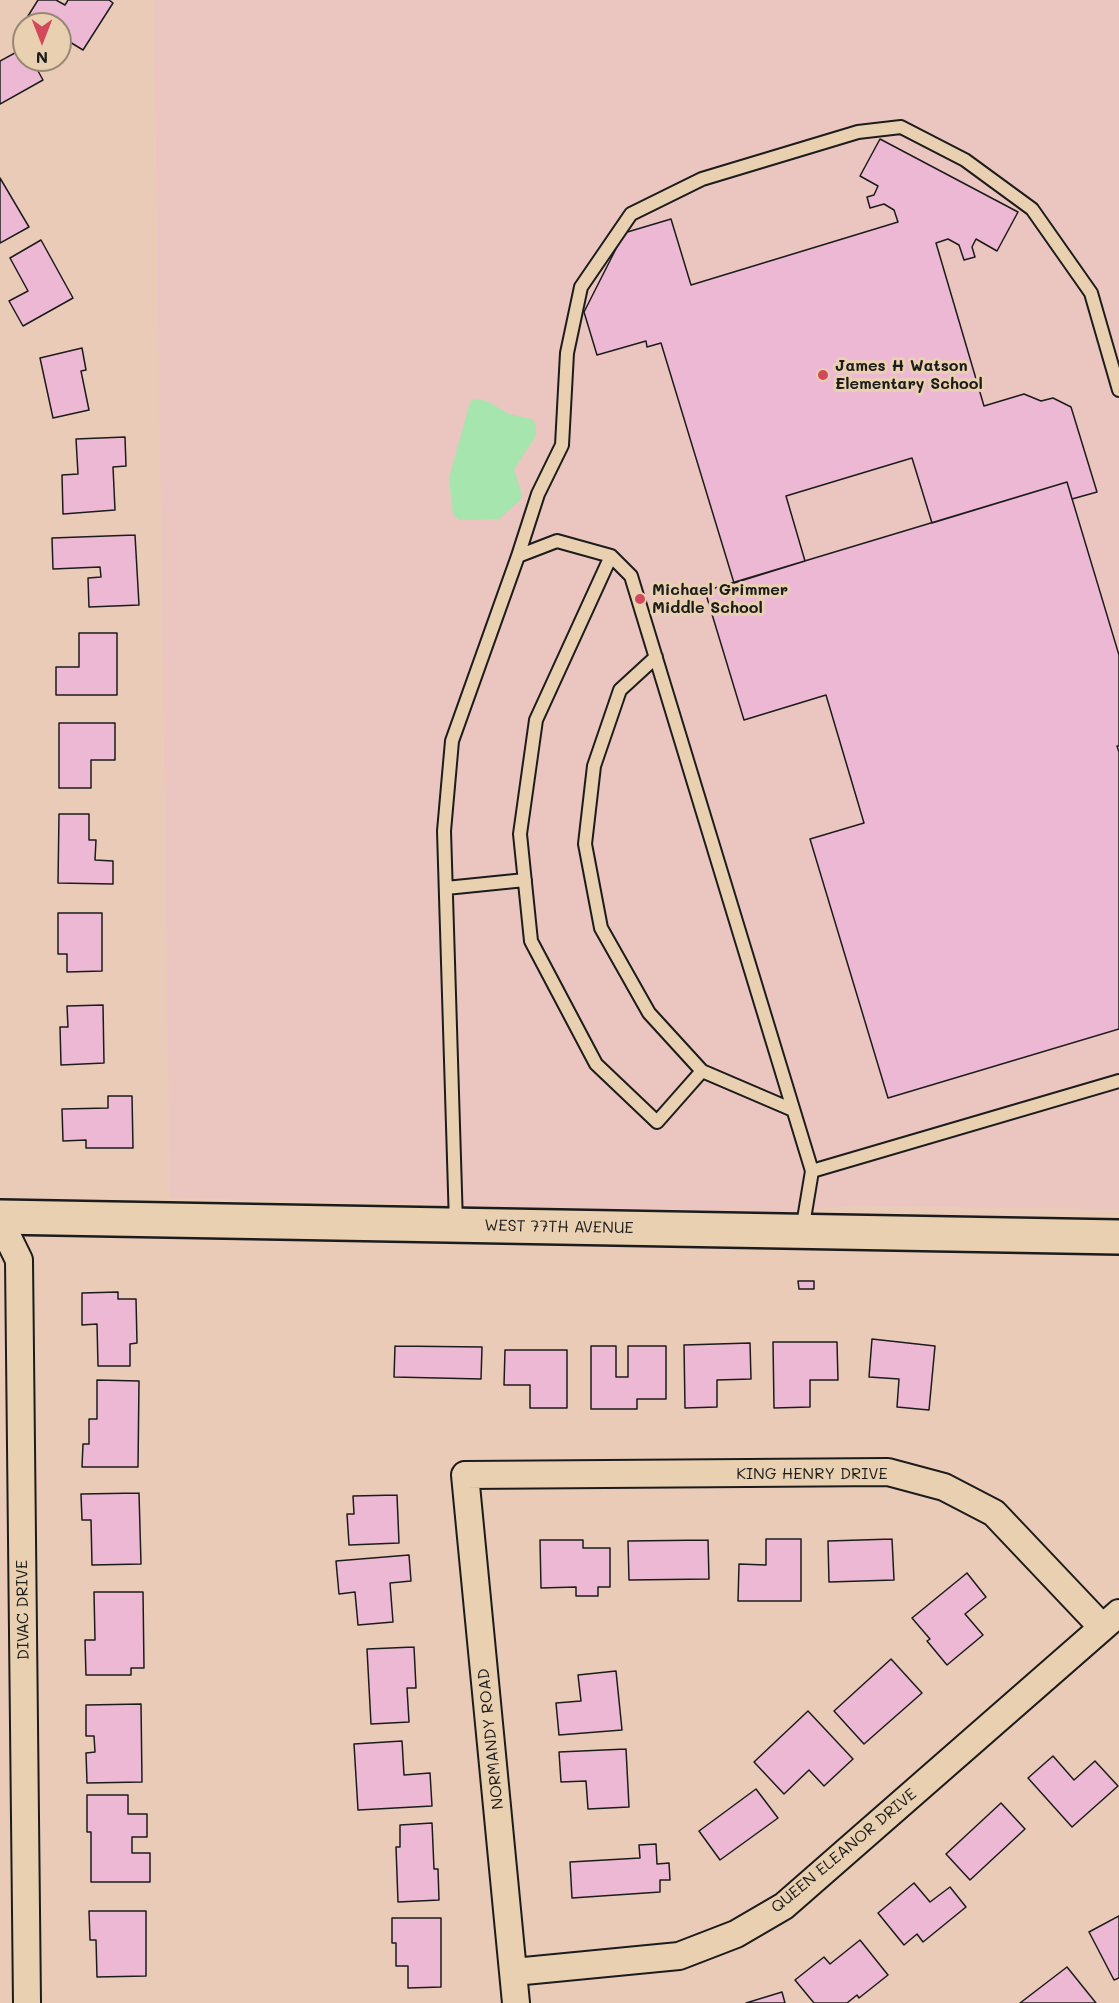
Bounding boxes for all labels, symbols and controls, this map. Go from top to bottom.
north arrow [12,12,72,72]
text: N [36,48,48,69]
place label: James H Watson Elementary School [835,356,983,394]
marker: James H Watson Elementary School [816,368,830,382]
place label: Michael Grimmer Middle School [652,580,788,618]
marker: Michael Grimmer Middle School [633,592,647,606]
street label: WEST 77TH AVENUE [484,1216,634,1238]
street label: KING HENRY DRIVE [736,1464,888,1484]
street label: DIVAC DRIVE [13,1560,33,1660]
street label: NORMANDY ROAD [474,1667,508,1811]
street label: QUEEN ELEANOR DRIVE [767,1785,921,1917]

